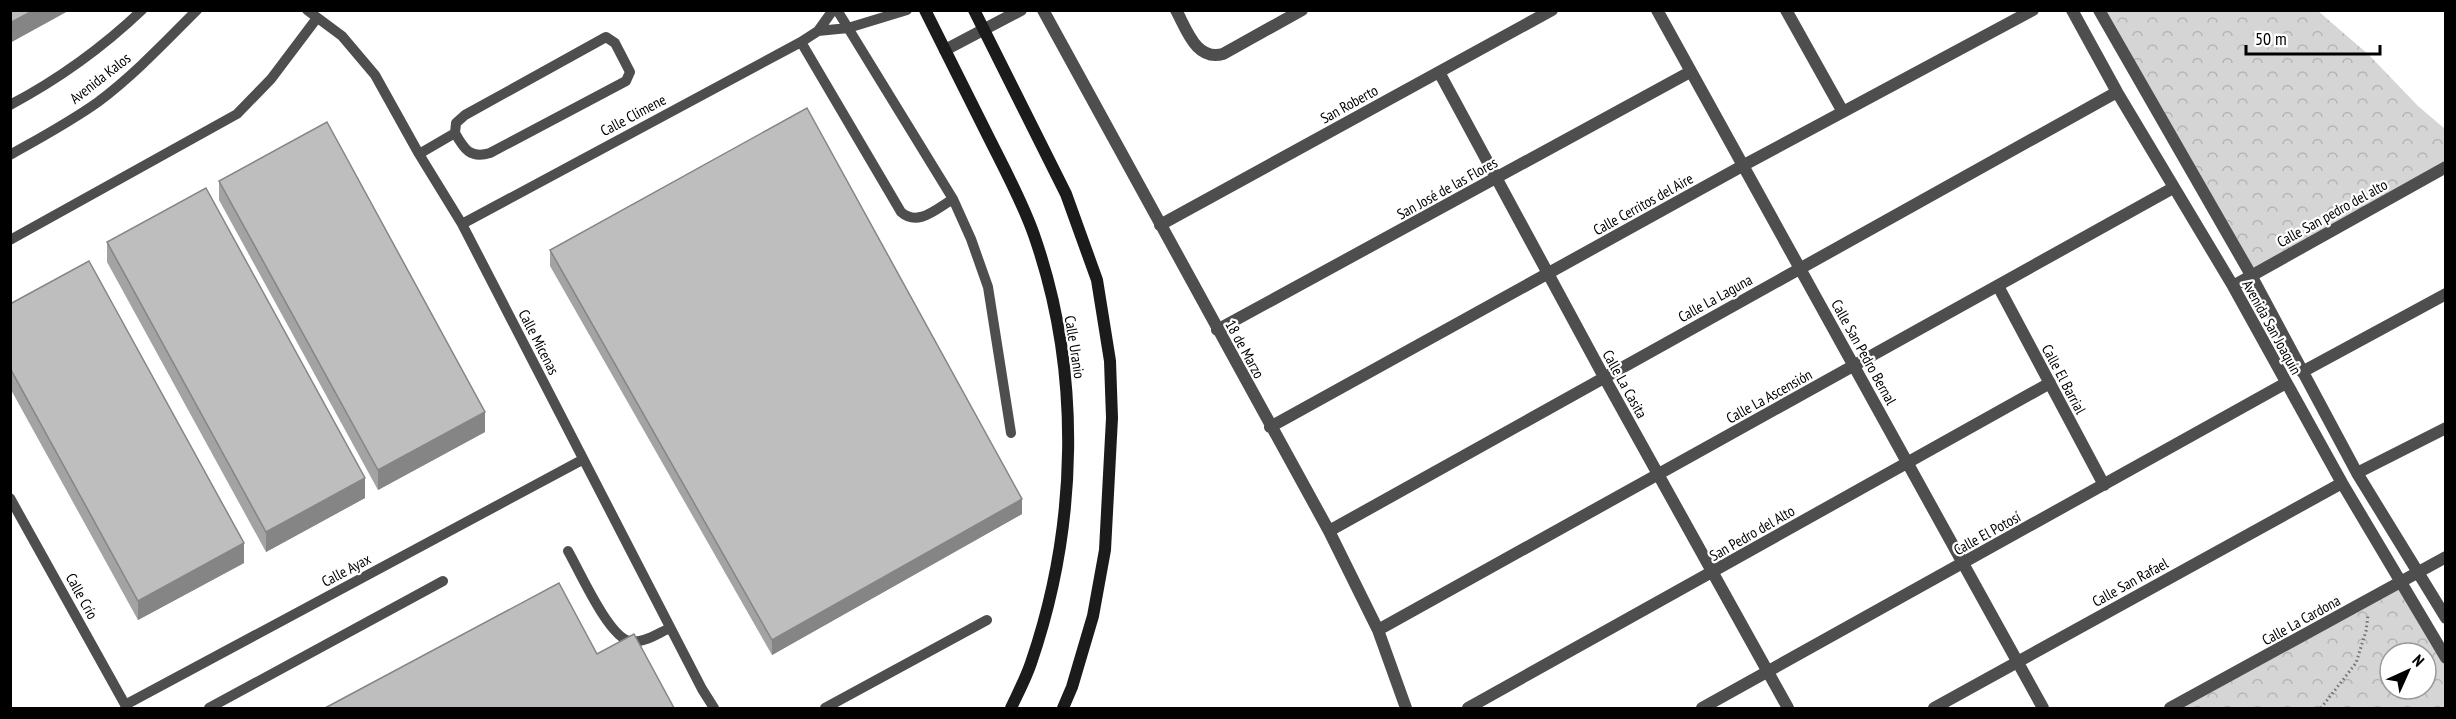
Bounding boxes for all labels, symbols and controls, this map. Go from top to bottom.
scale bar [2246,18,2380,56]
text: 50 m [2255,27,2287,50]
street label: Avenida Kalos [66,48,134,108]
street label: San Roberto [1317,80,1381,128]
street label: Calle Climene [597,90,669,140]
street label: San José de las Flores [1393,153,1501,223]
street label: Calle Cerritos del Aire [1590,169,1696,239]
street label: Calle San pedro del alto [2273,175,2391,251]
street label: Calle La Laguna [1675,270,1755,326]
street label: Avenida San Joaquín [2238,276,2306,378]
street label: Calle San Pedro Bernal [1827,296,1901,408]
street label: Calle Micenas [514,306,564,378]
street label: Calle Uranio [1061,314,1089,380]
street label: 18 de Marzo [1221,316,1269,382]
street label: Calle El Barrial [2038,341,2091,418]
street label: Calle La Casita [1598,346,1652,422]
street label: Calle La Ascensión [1723,365,1815,427]
street label: San Pedro del Alto [1706,501,1798,565]
street label: Calle El Potosí [1950,506,2025,559]
street label: Calle Ayax [318,549,374,591]
street label: Calle San Rafael [2089,553,2172,611]
street label: Calle Crío [62,570,102,622]
street label: Calle La Cardona [2259,591,2343,649]
north arrow [2378,641,2438,701]
text: N [2408,650,2429,671]

